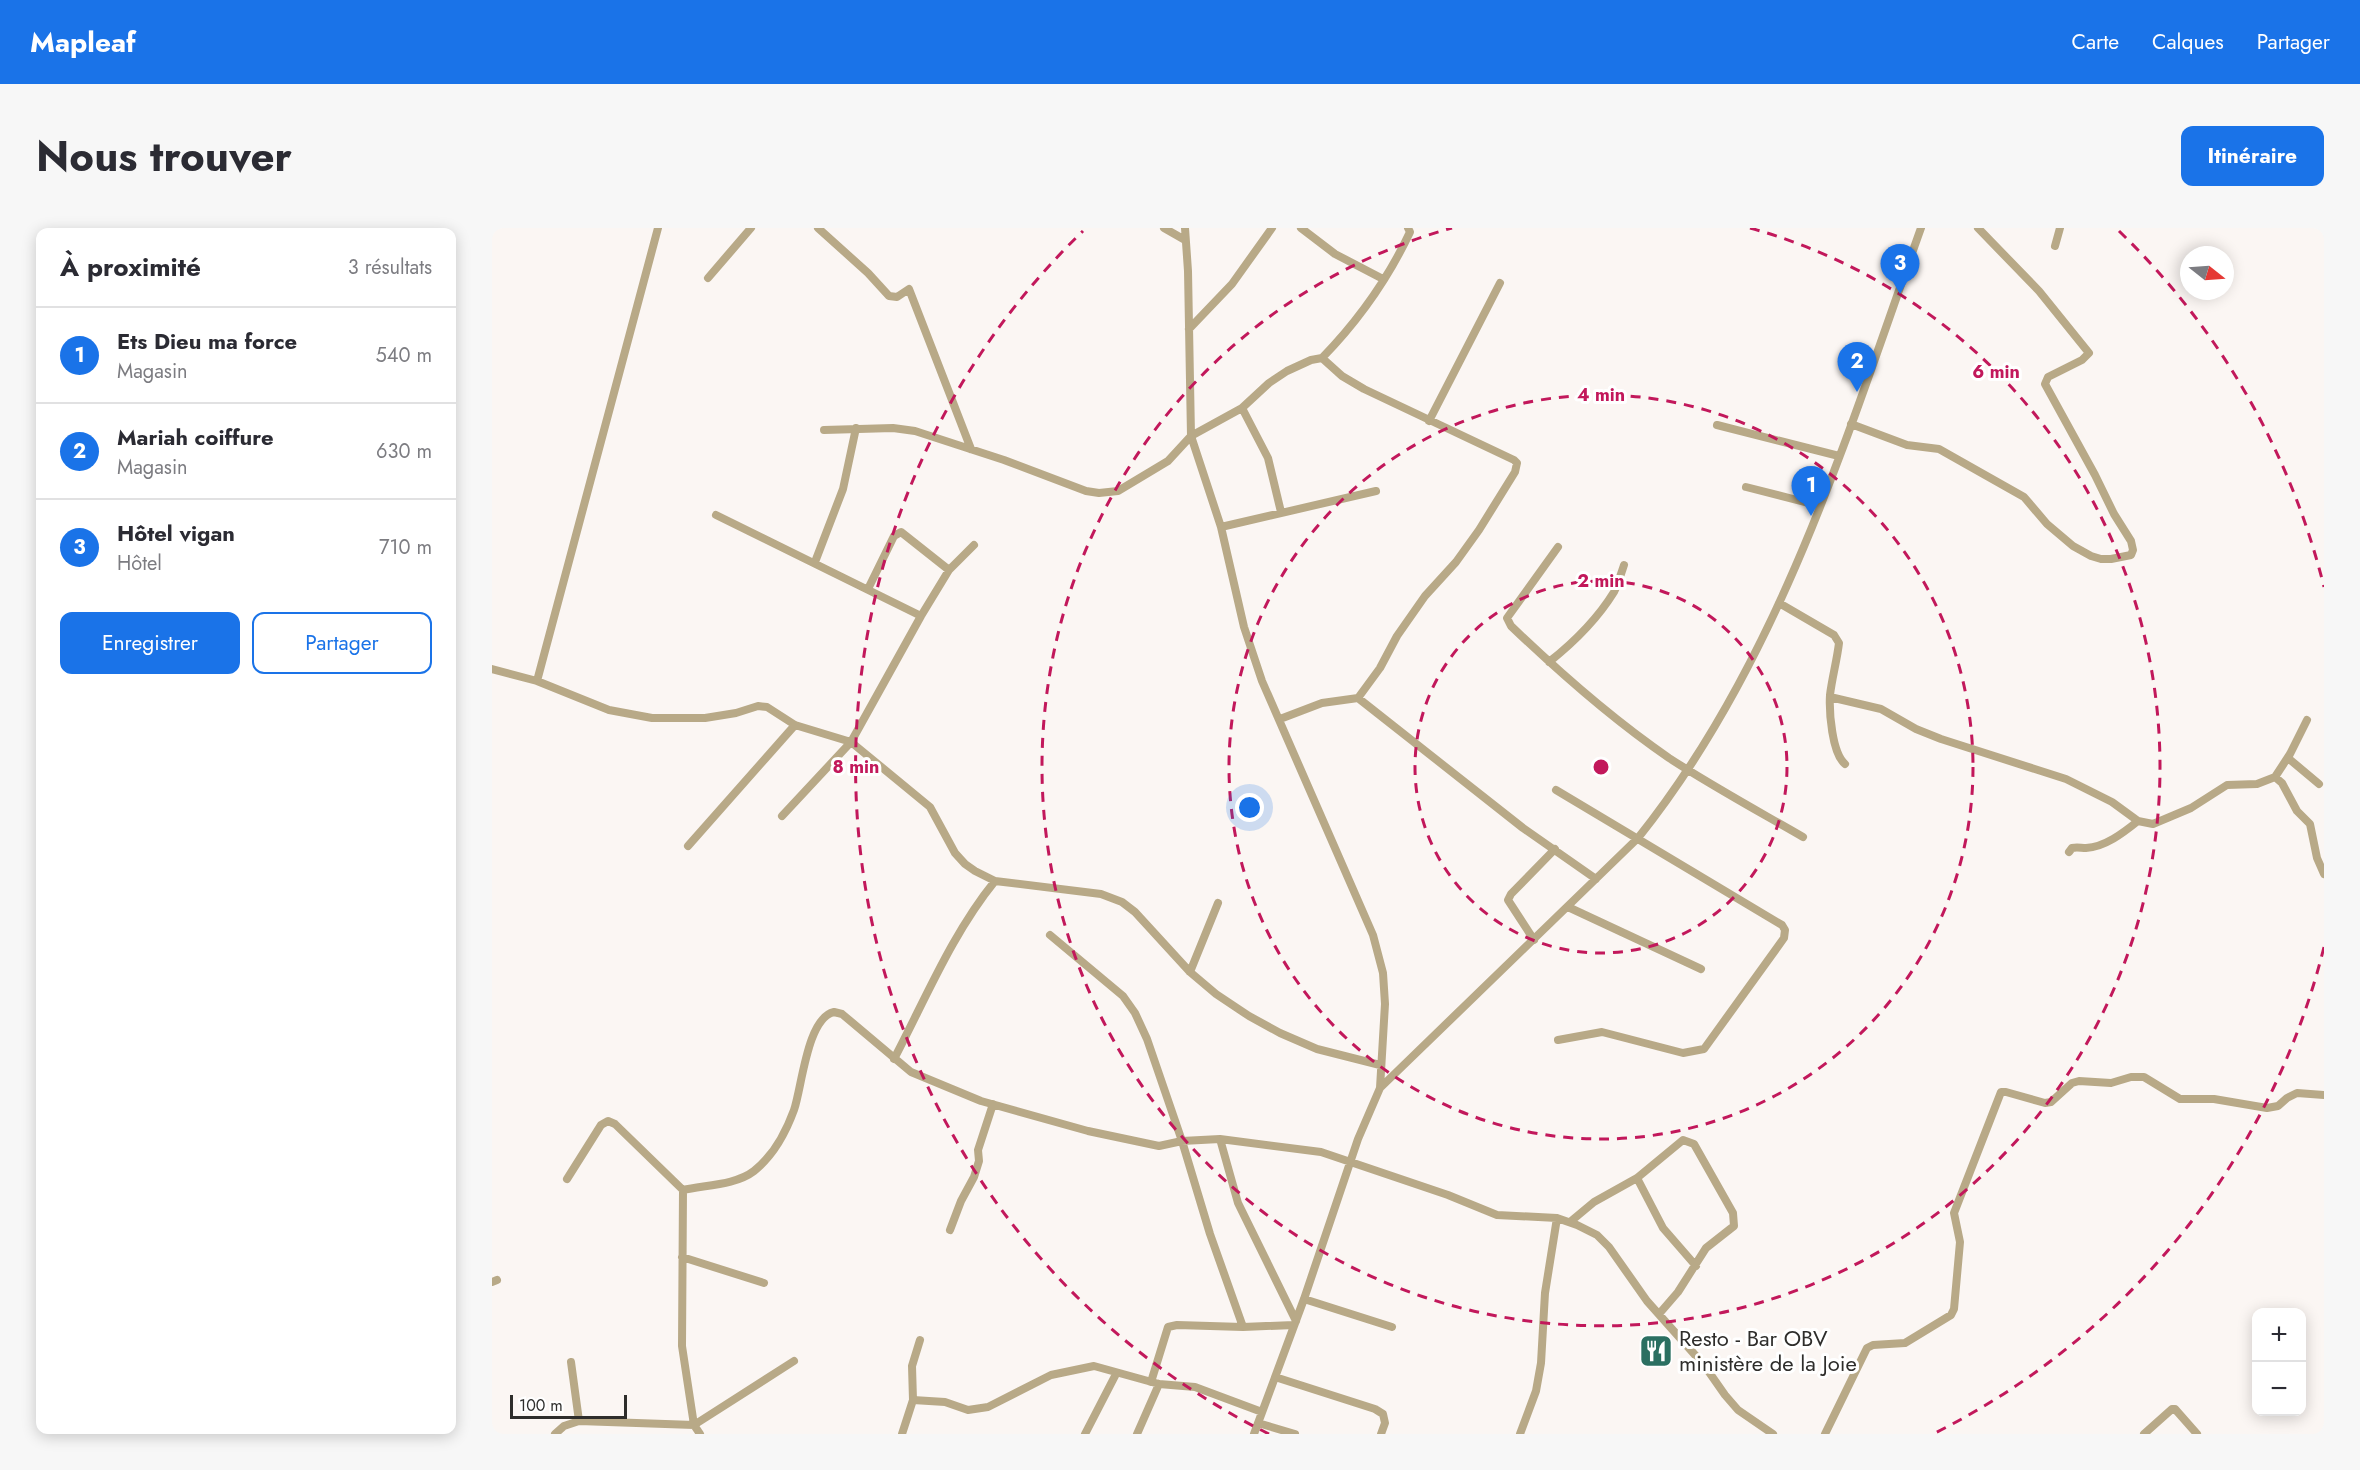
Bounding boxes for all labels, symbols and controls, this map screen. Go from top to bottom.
text: Mapleaf [30,22,136,63]
text: Carte [2072,27,2119,57]
text: Calques [2152,27,2224,57]
text: Partager [2257,27,2330,57]
text: Nous trouver [36,126,292,187]
button: Itinéraire [2181,126,2324,186]
pin: 3 [1880,244,1920,294]
north arrow [2180,246,2234,300]
text: À proximité [60,248,201,286]
text: 3 résultats [348,253,432,282]
text: Ets Dieu ma force [117,325,297,357]
text: 1 [74,341,85,370]
text: 540 m [375,341,432,370]
pin: 2 [1838,342,1876,392]
text: Magasin [117,357,188,386]
text: 6 min [1972,359,2020,385]
text: 4 min [1577,382,1625,408]
text: Mariah coiffure [117,421,274,453]
text: 2 [73,437,86,466]
text: 630 m [376,437,432,466]
text: Magasin [117,453,188,482]
pin: 1 [1792,466,1830,516]
text: Hôtel vigan [117,517,235,549]
text: 3 [73,533,86,562]
text: 710 m [379,533,432,562]
text: Hôtel [117,549,162,578]
text: 2 min [1577,568,1625,594]
button: Enregistrer [60,612,240,674]
button: Partager [252,612,432,674]
text: 8 min [833,754,879,780]
centre of rings [1591,757,1611,777]
your location [1235,793,1264,822]
map controls [2252,1308,2306,1416]
button: + [2252,1308,2306,1362]
place label: Resto - Bar OBV ministère de la Joie [1679,1322,1857,1379]
restaurant icon: Resto - Bar OBV ministère de la Joie [1638,1333,1674,1369]
button: − [2252,1362,2306,1416]
scale bar [510,1392,627,1420]
text: 100 m [519,1394,563,1417]

